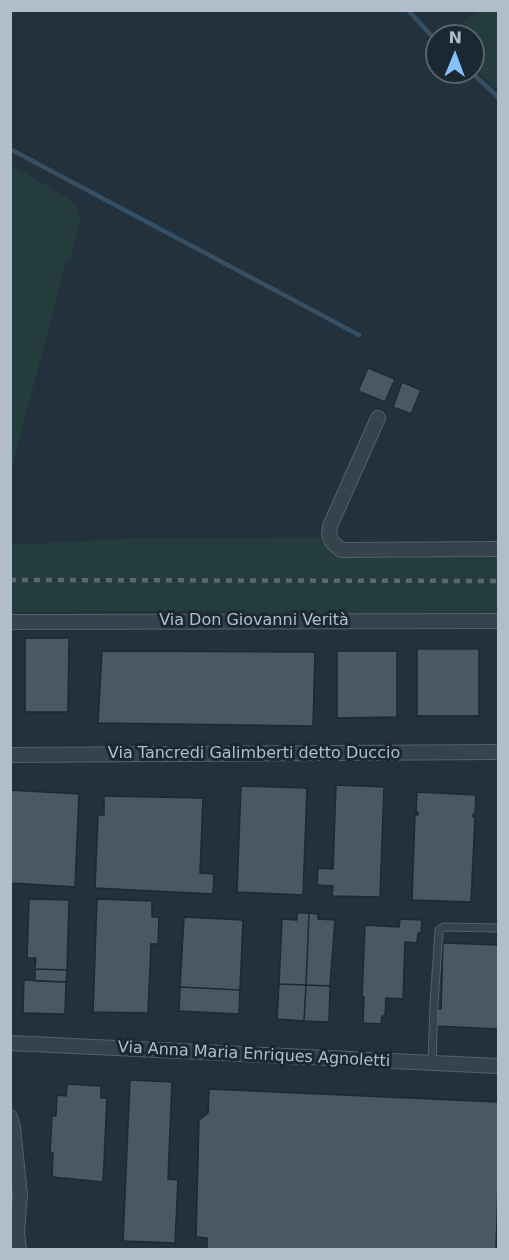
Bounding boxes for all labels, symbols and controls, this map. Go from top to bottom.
north arrow [425,24,485,84]
text: N [448,28,462,47]
street label: Via Don Giovanni Verità [159,611,349,631]
street label: Via Tancredi Galimberti detto Duccio [108,744,400,764]
street label: Via Anna Maria Enriques Agnoletti [117,1038,391,1072]

